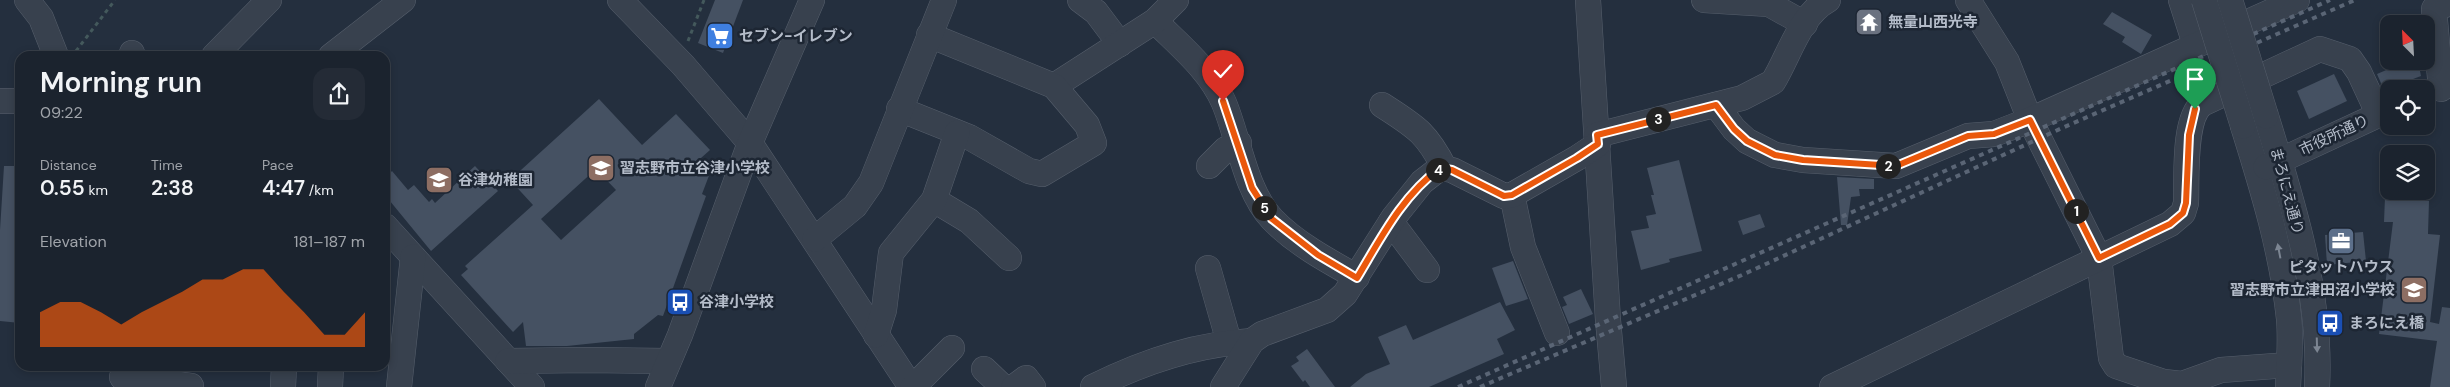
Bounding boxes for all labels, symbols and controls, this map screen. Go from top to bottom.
temple icon: 無量山西光寺 [1854,7,1884,37]
place label: 無量山西光寺 [1888,12,1978,32]
north arrow [2380,15,2435,70]
map controls [2380,15,2435,200]
supermarket icon: セブン-イレブン [705,21,735,51]
place label: セブン-イレブン [739,26,853,46]
pin [1202,50,1244,101]
icon: check [1209,57,1237,85]
pin [2174,58,2216,109]
text: Morning run [40,64,202,101]
icon: arrive [2181,65,2209,93]
button: share [313,68,365,120]
button: locate [2380,80,2435,135]
text: 09:22 [40,102,83,123]
pin: 3 [1646,106,1670,132]
text: 3 [1654,110,1663,128]
street label: 市役所通り [2296,110,2372,160]
street label: まろにえ通り [2266,145,2308,237]
button: layers [2380,145,2435,200]
school or university icon: 習志野市立谷津小学校 [586,153,616,183]
pin: 2 [1876,154,1900,178]
text: Distance [40,156,97,174]
text: Time [151,156,183,174]
text: Pace [262,156,293,174]
text: 2 [1884,157,1893,175]
place label: 習志野市立谷津小学校 [620,158,770,178]
pin: 4 [1426,158,1450,182]
text: 4 [1434,161,1443,179]
school or university icon: 谷津幼稚園 [424,165,454,195]
place label: 谷津幼稚園 [458,170,533,190]
text: 0.55 [40,174,85,202]
text: 2:38 [151,174,194,202]
text: 4:47 [262,174,305,202]
text: km [85,181,108,199]
text: /km [305,181,334,199]
pin: 5 [1252,196,1276,220]
pin: 1 [2064,198,2088,224]
text: 5 [1260,199,1269,217]
text: 1 [2074,202,2079,220]
office icon: ピタットハウス [2326,226,2356,256]
text: Elevation [40,231,107,252]
text: 181–187 m [294,231,365,252]
one-way arrow [2275,244,2283,259]
place label: ピタットハウス [2288,257,2394,277]
school or university icon: 習志野市立津田沼小学校 [2399,275,2429,305]
place label: 習志野市立津田沼小学校 [2230,280,2395,300]
bus stop icon: 谷津小学校 [665,287,695,317]
place label: 谷津小学校 [699,292,774,312]
bus stop icon: まろにえ橋 [2315,308,2345,338]
place label: まろにえ橋 [2349,313,2425,333]
one-way arrow [2313,338,2321,354]

